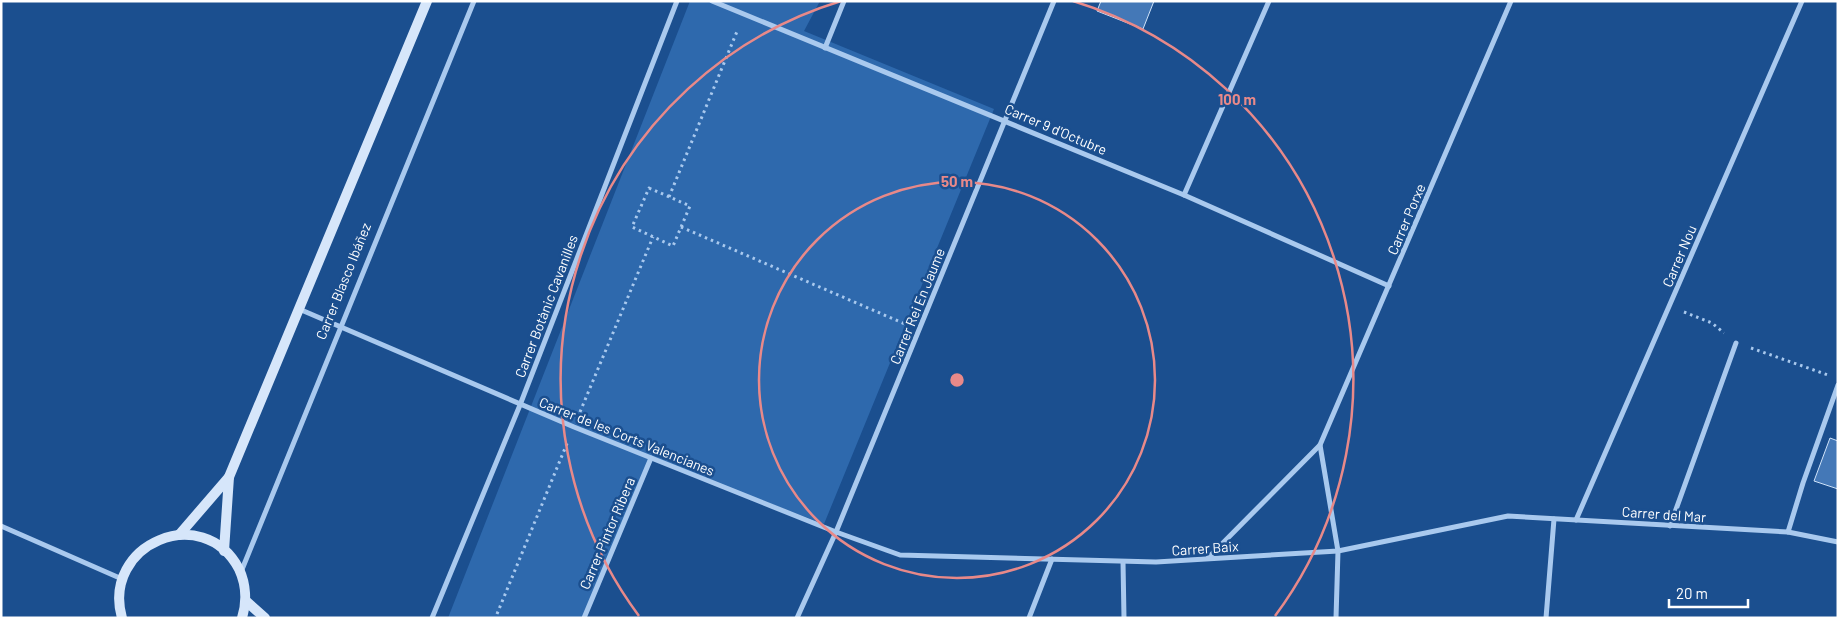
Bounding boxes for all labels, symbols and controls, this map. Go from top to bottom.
text: 100 m [1218,90,1256,108]
street label: Carrer 9 d'Octubre [1002,100,1110,158]
text: 50 m [941,172,973,190]
street label: Carrer Porxe [1383,181,1429,257]
street label: Carrer Blasco Ibáñez [312,220,374,342]
street label: Carrer Nou [1658,222,1700,290]
street label: Carrer Botànic Cavanilles [511,232,581,380]
street label: Carrer Rei En Jaume [886,245,948,367]
centre of rings [948,371,966,389]
street label: Carrer de les Corts Valencianes [537,393,717,479]
street label: Carrer Pintor Ribera [576,474,638,592]
street label: Carrer del Mar [1621,503,1707,525]
street label: Carrer Baix [1171,537,1239,559]
scale bar [1669,576,1748,608]
text: 20 m [1676,584,1708,602]

